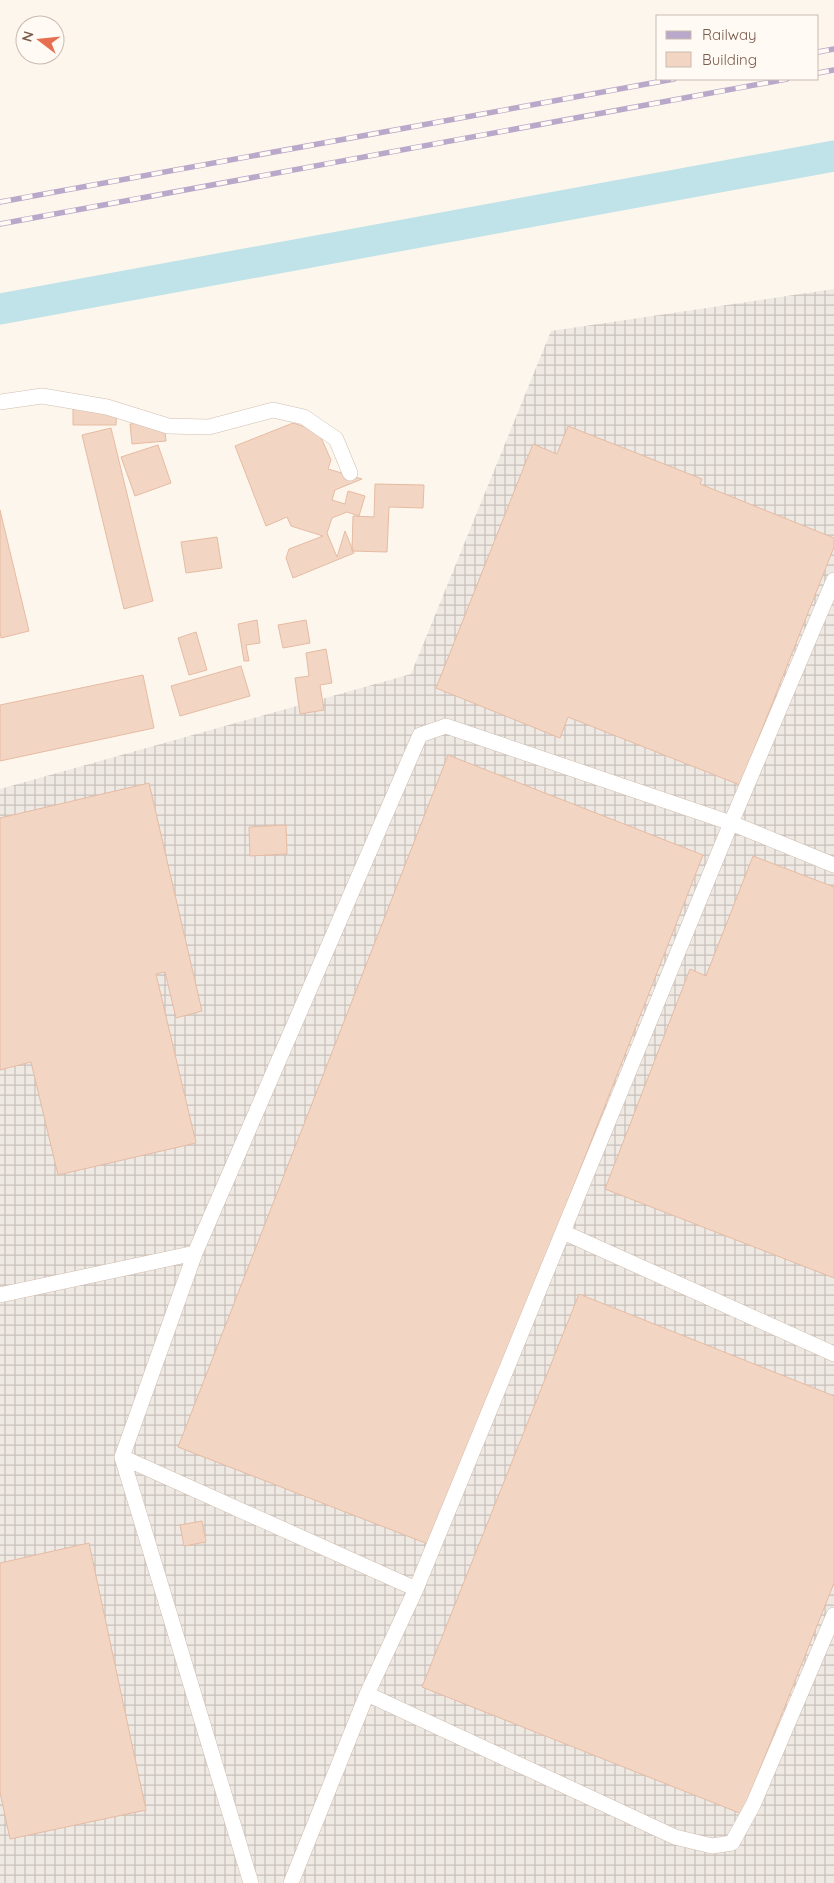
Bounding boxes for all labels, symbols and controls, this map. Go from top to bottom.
north arrow [15,15,65,65]
legend [656,15,819,80]
text: Railway [702,25,757,44]
text: N [17,29,38,44]
text: Building [702,50,757,69]

